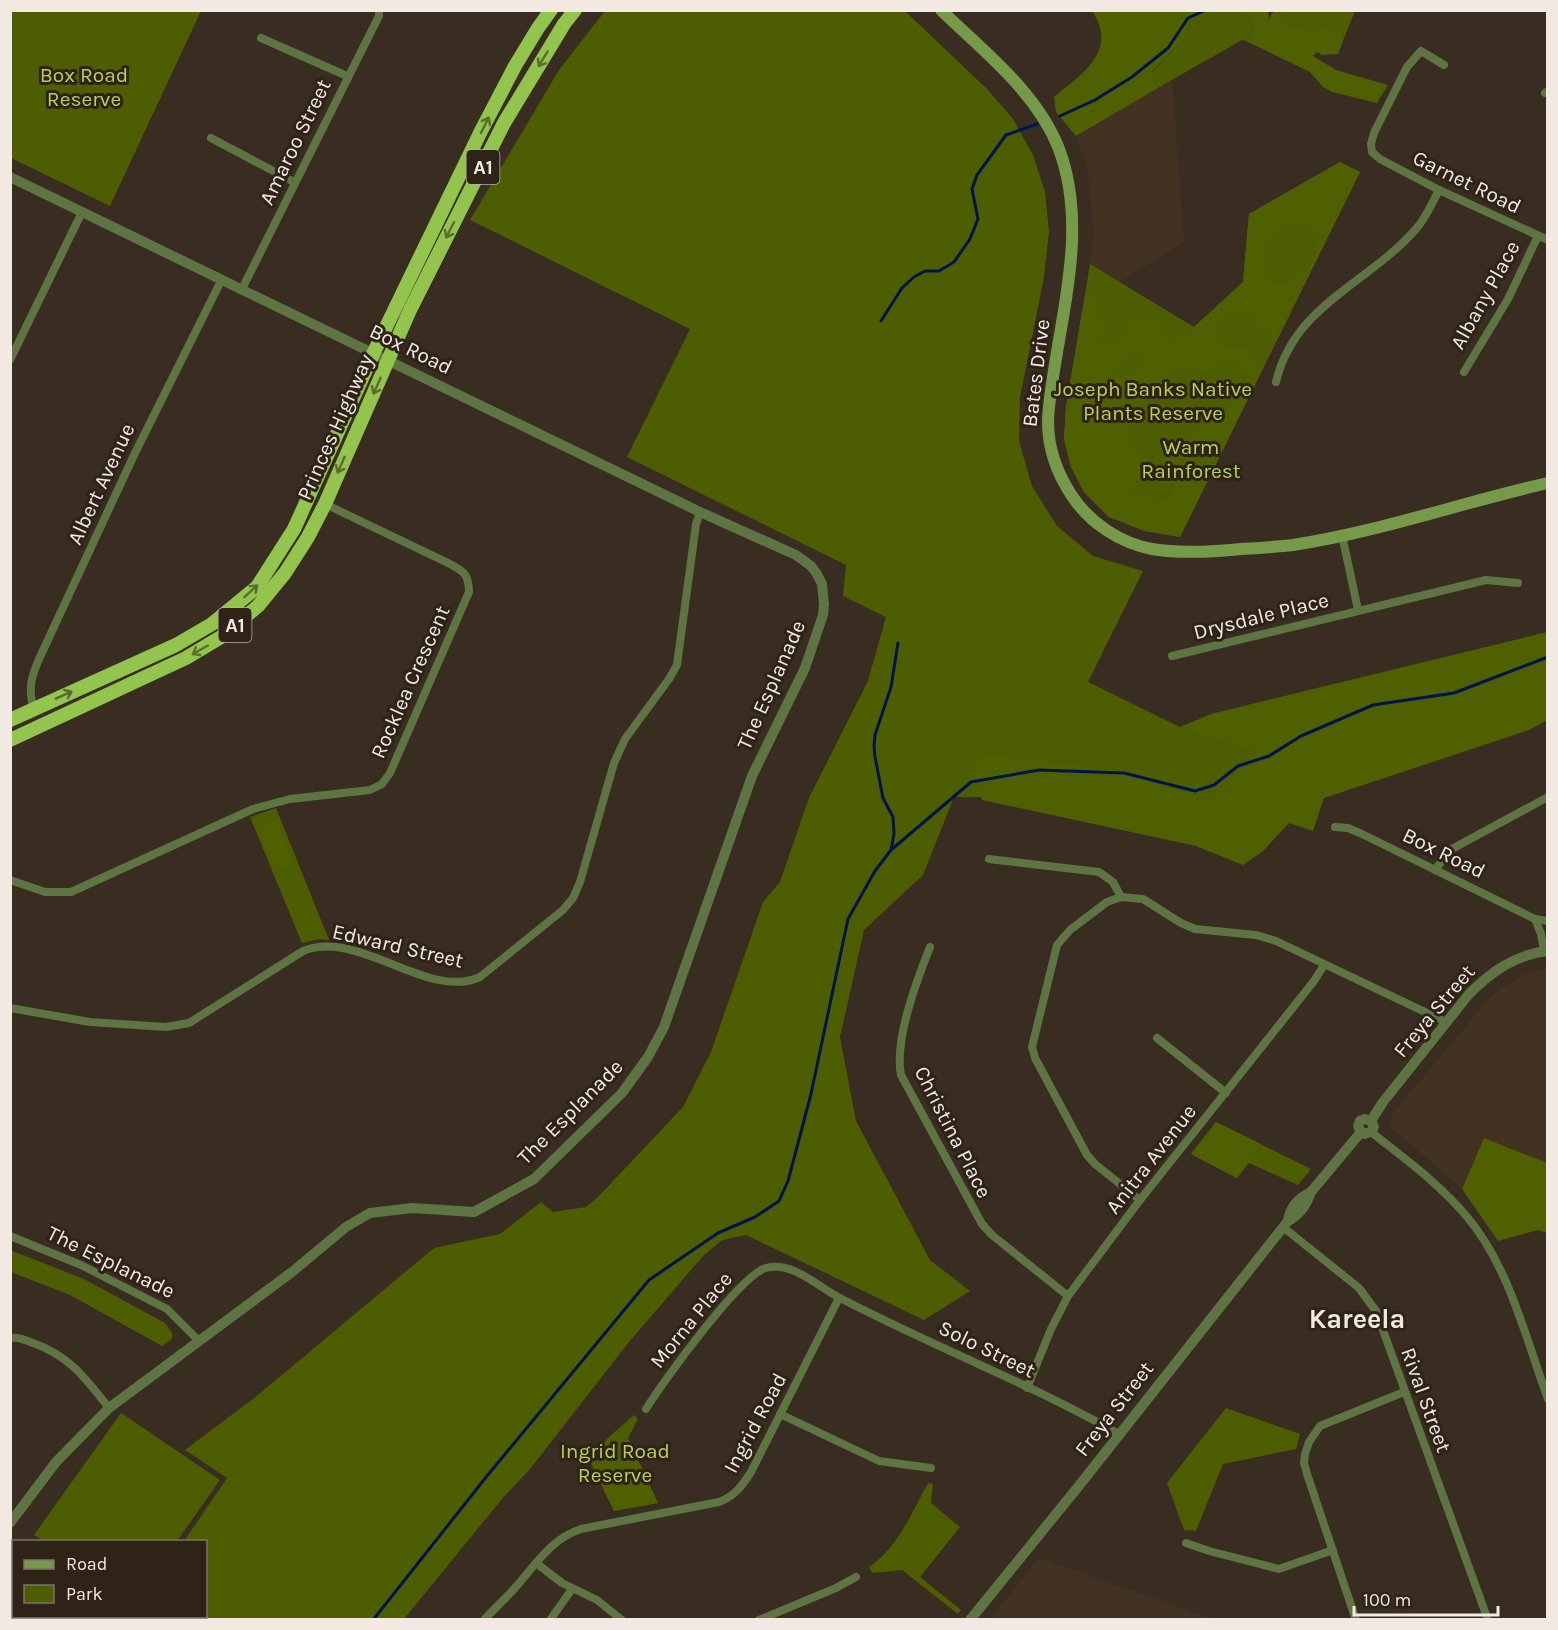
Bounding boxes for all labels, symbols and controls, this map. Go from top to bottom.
one-way arrow [536,50,548,67]
park label: Box Road Reserve [40,63,128,111]
street label: Amaroo Street [254,75,336,209]
one-way arrow [479,116,491,134]
street label: Garnet Road [1409,145,1525,219]
road number: A1 [466,150,500,184]
one-way arrow [444,221,455,239]
street label: Albany Place [1445,237,1525,353]
street label: Bates Drive [1017,318,1055,428]
street label: Box Road [366,319,456,379]
street label: Princes Highway [292,350,378,504]
one-way arrow [370,376,382,394]
park label: Joseph Banks Native Plants Reserve [1054,377,1252,425]
street label: Albert Avenue [62,420,140,548]
park label: Warm Rainforest [1141,435,1241,483]
one-way arrow [335,456,347,474]
one-way arrow [243,584,258,598]
street label: Drysdale Place [1191,588,1331,644]
street label: Rocklea Crescent [366,602,454,762]
road number: A1 [218,608,252,642]
street label: The Esplanade [732,617,810,753]
one-way arrow [192,644,209,656]
one-way arrow [54,689,72,701]
street label: Box Road [1399,823,1489,883]
street label: Edward Street [330,919,466,973]
street label: Freya Street [1388,960,1480,1062]
street label: The Esplanade [512,1054,628,1170]
street label: Christina Place [910,1062,996,1202]
street label: Anitra Avenue [1101,1100,1201,1218]
street label: The Esplanade [43,1221,179,1303]
street label: Morna Place [645,1267,737,1373]
district label: Kareela [1309,1303,1405,1335]
street label: Solo Street [935,1315,1039,1383]
street label: Rival Street [1396,1344,1456,1456]
street label: Freya Street [1070,1357,1158,1461]
street label: Ingrid Road [719,1369,791,1477]
park label: Ingrid Road Reserve [560,1439,670,1487]
legend [12,1540,207,1618]
text: Road [66,1553,107,1575]
scale bar [1354,1579,1498,1617]
text: Park [66,1583,103,1605]
text: 100 m [1363,1589,1411,1611]

